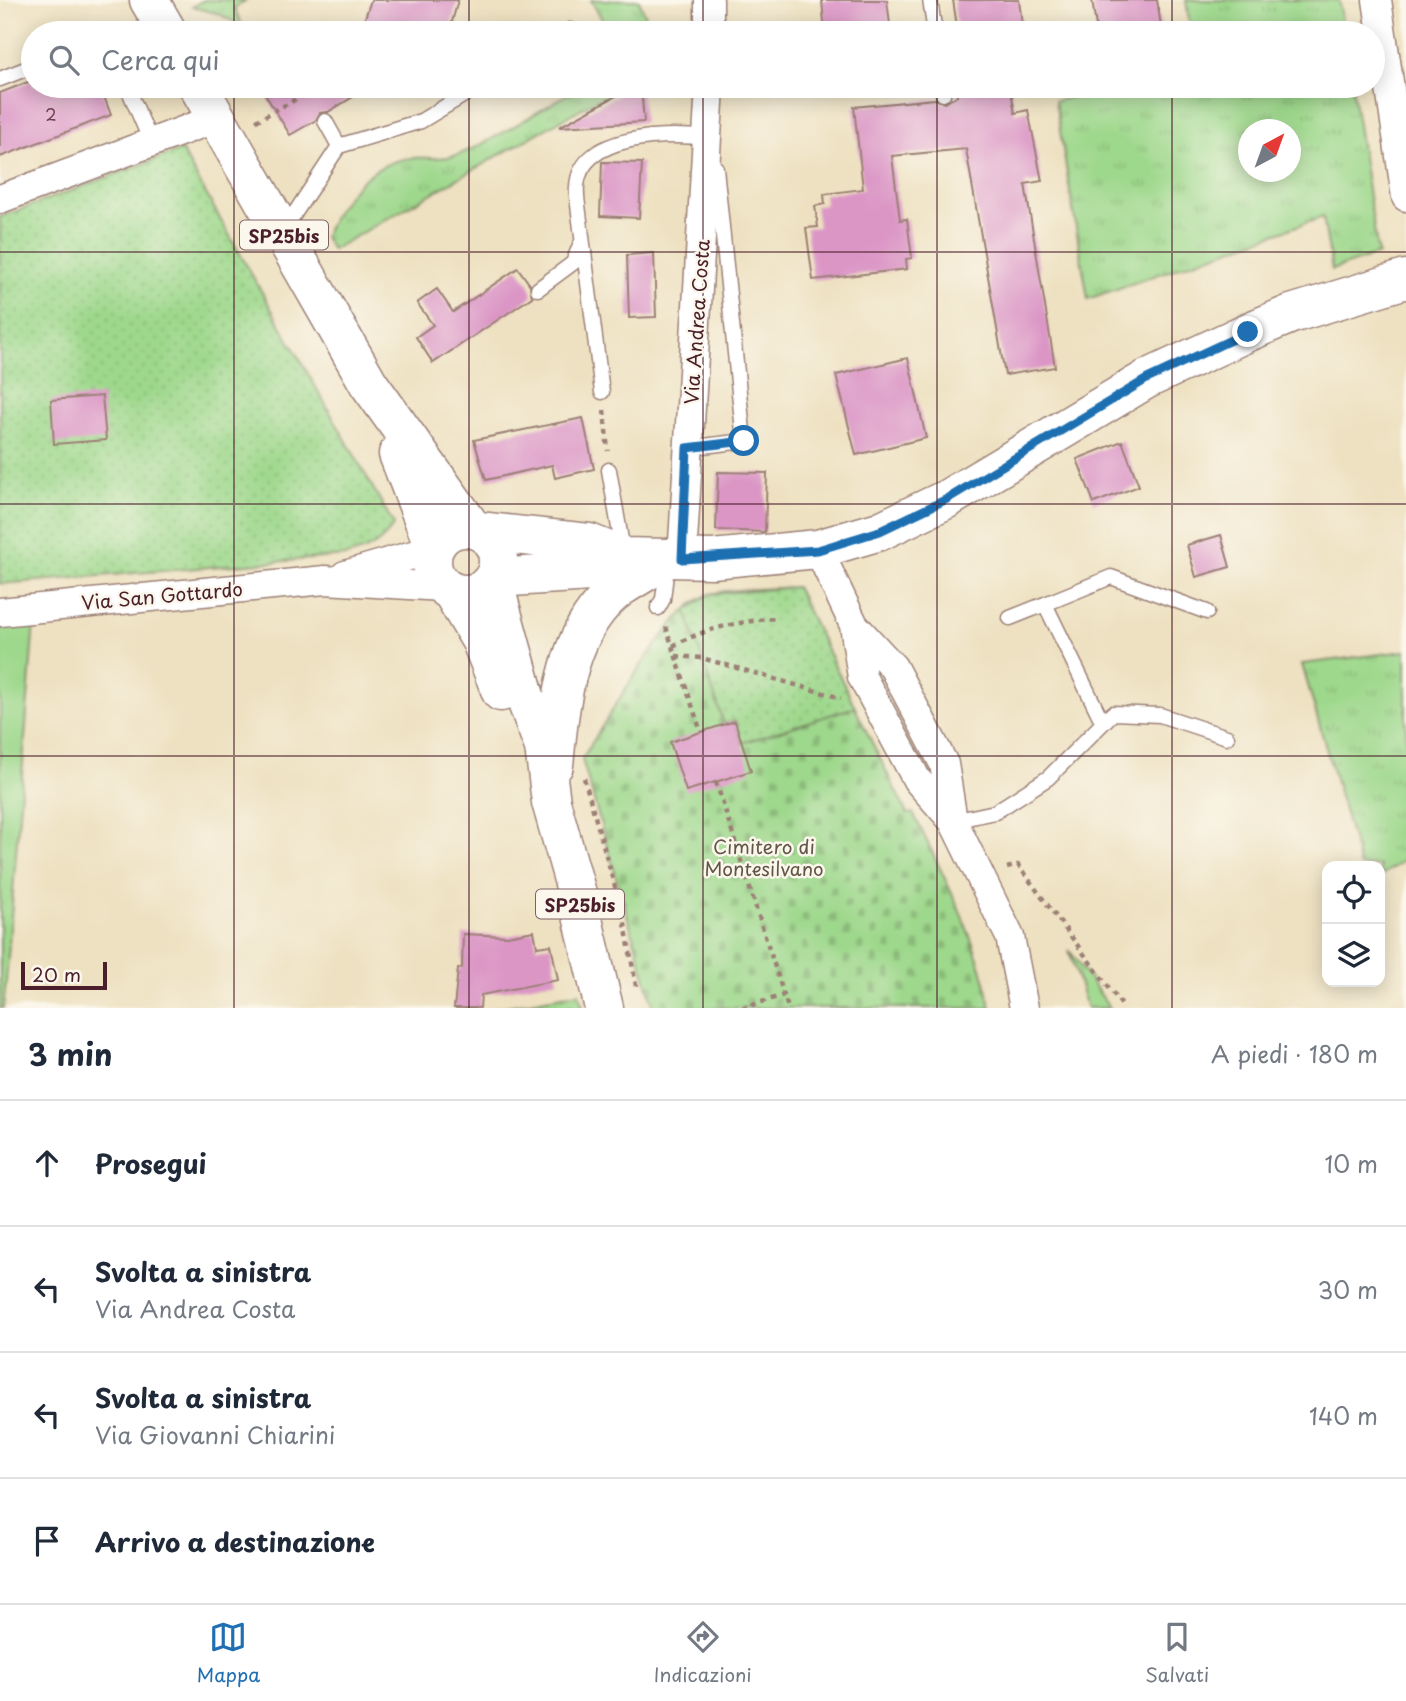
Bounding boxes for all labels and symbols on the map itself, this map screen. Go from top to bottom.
house number: 2 [45,102,57,126]
north arrow [1238,119,1301,182]
road number: SP25bis [240,220,328,249]
street label: Via Andrea Costa [676,238,716,406]
route end [1232,316,1263,347]
route start [728,425,759,456]
street label: Via San Gottardo [80,574,244,616]
park label: Cimitero di Montesilvano [704,832,824,882]
road number: SP25bis [536,890,624,918]
scale bar [21,959,107,991]

